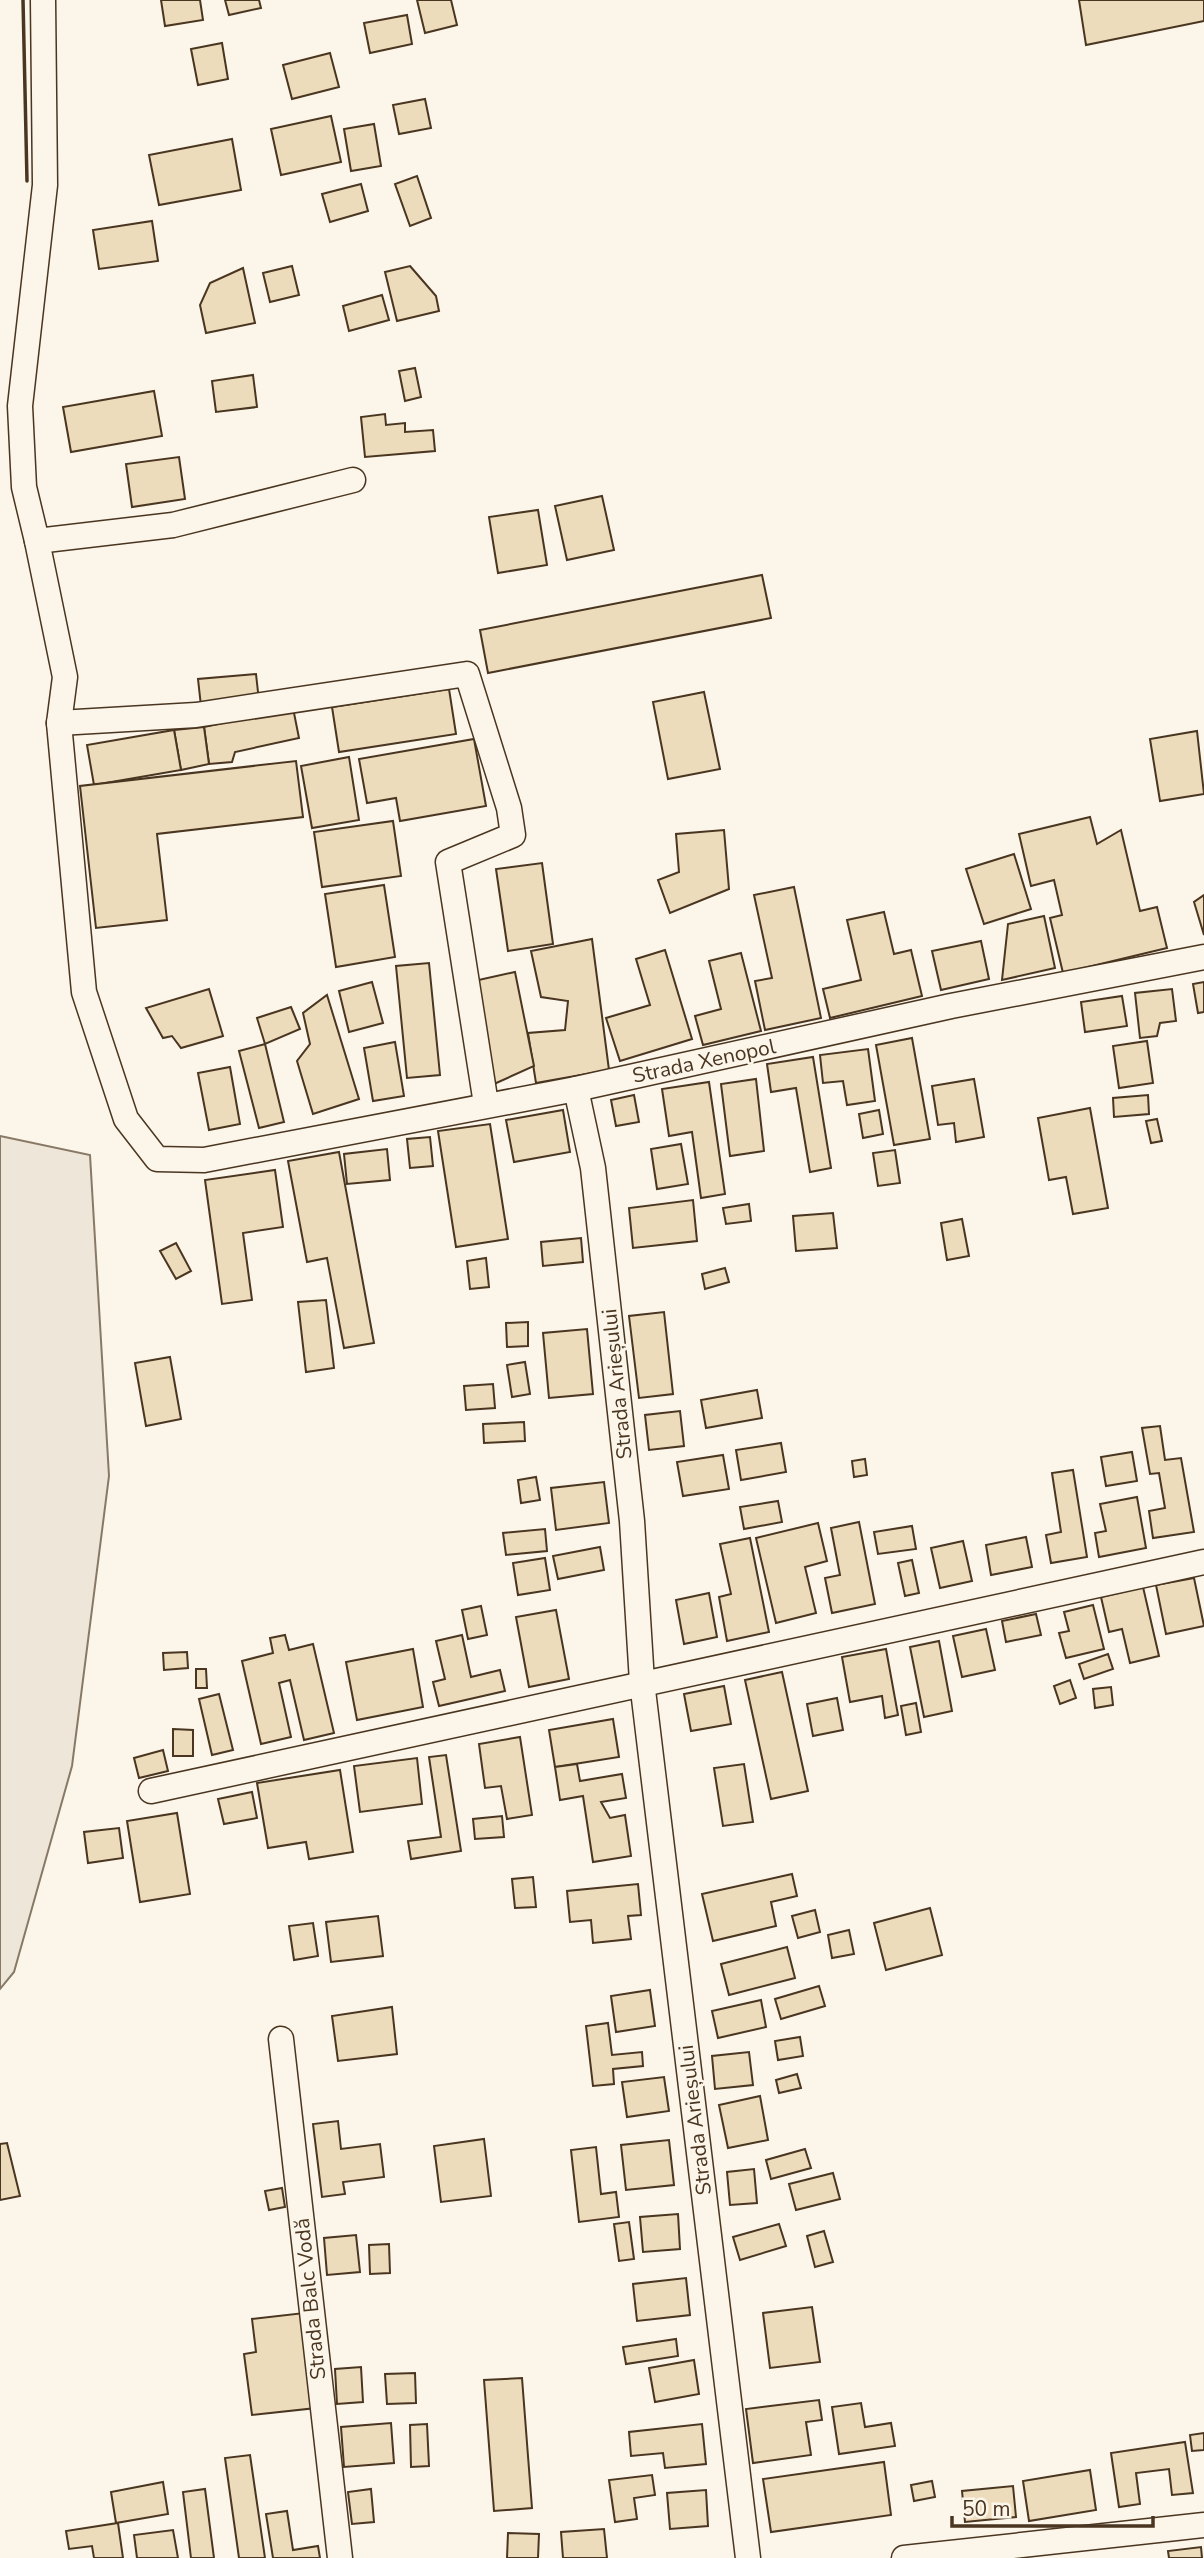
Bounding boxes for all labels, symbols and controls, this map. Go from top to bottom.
street label: Strada Xenopol [630,1032,779,1090]
street label: Strada Arieșului [595,1307,639,1461]
street label: Strada Arieșului [672,2043,718,2197]
street label: Strada Balc Vodă [288,2217,332,2381]
scale bar [952,2484,1153,2528]
text: 50 m [962,2495,1011,2523]

